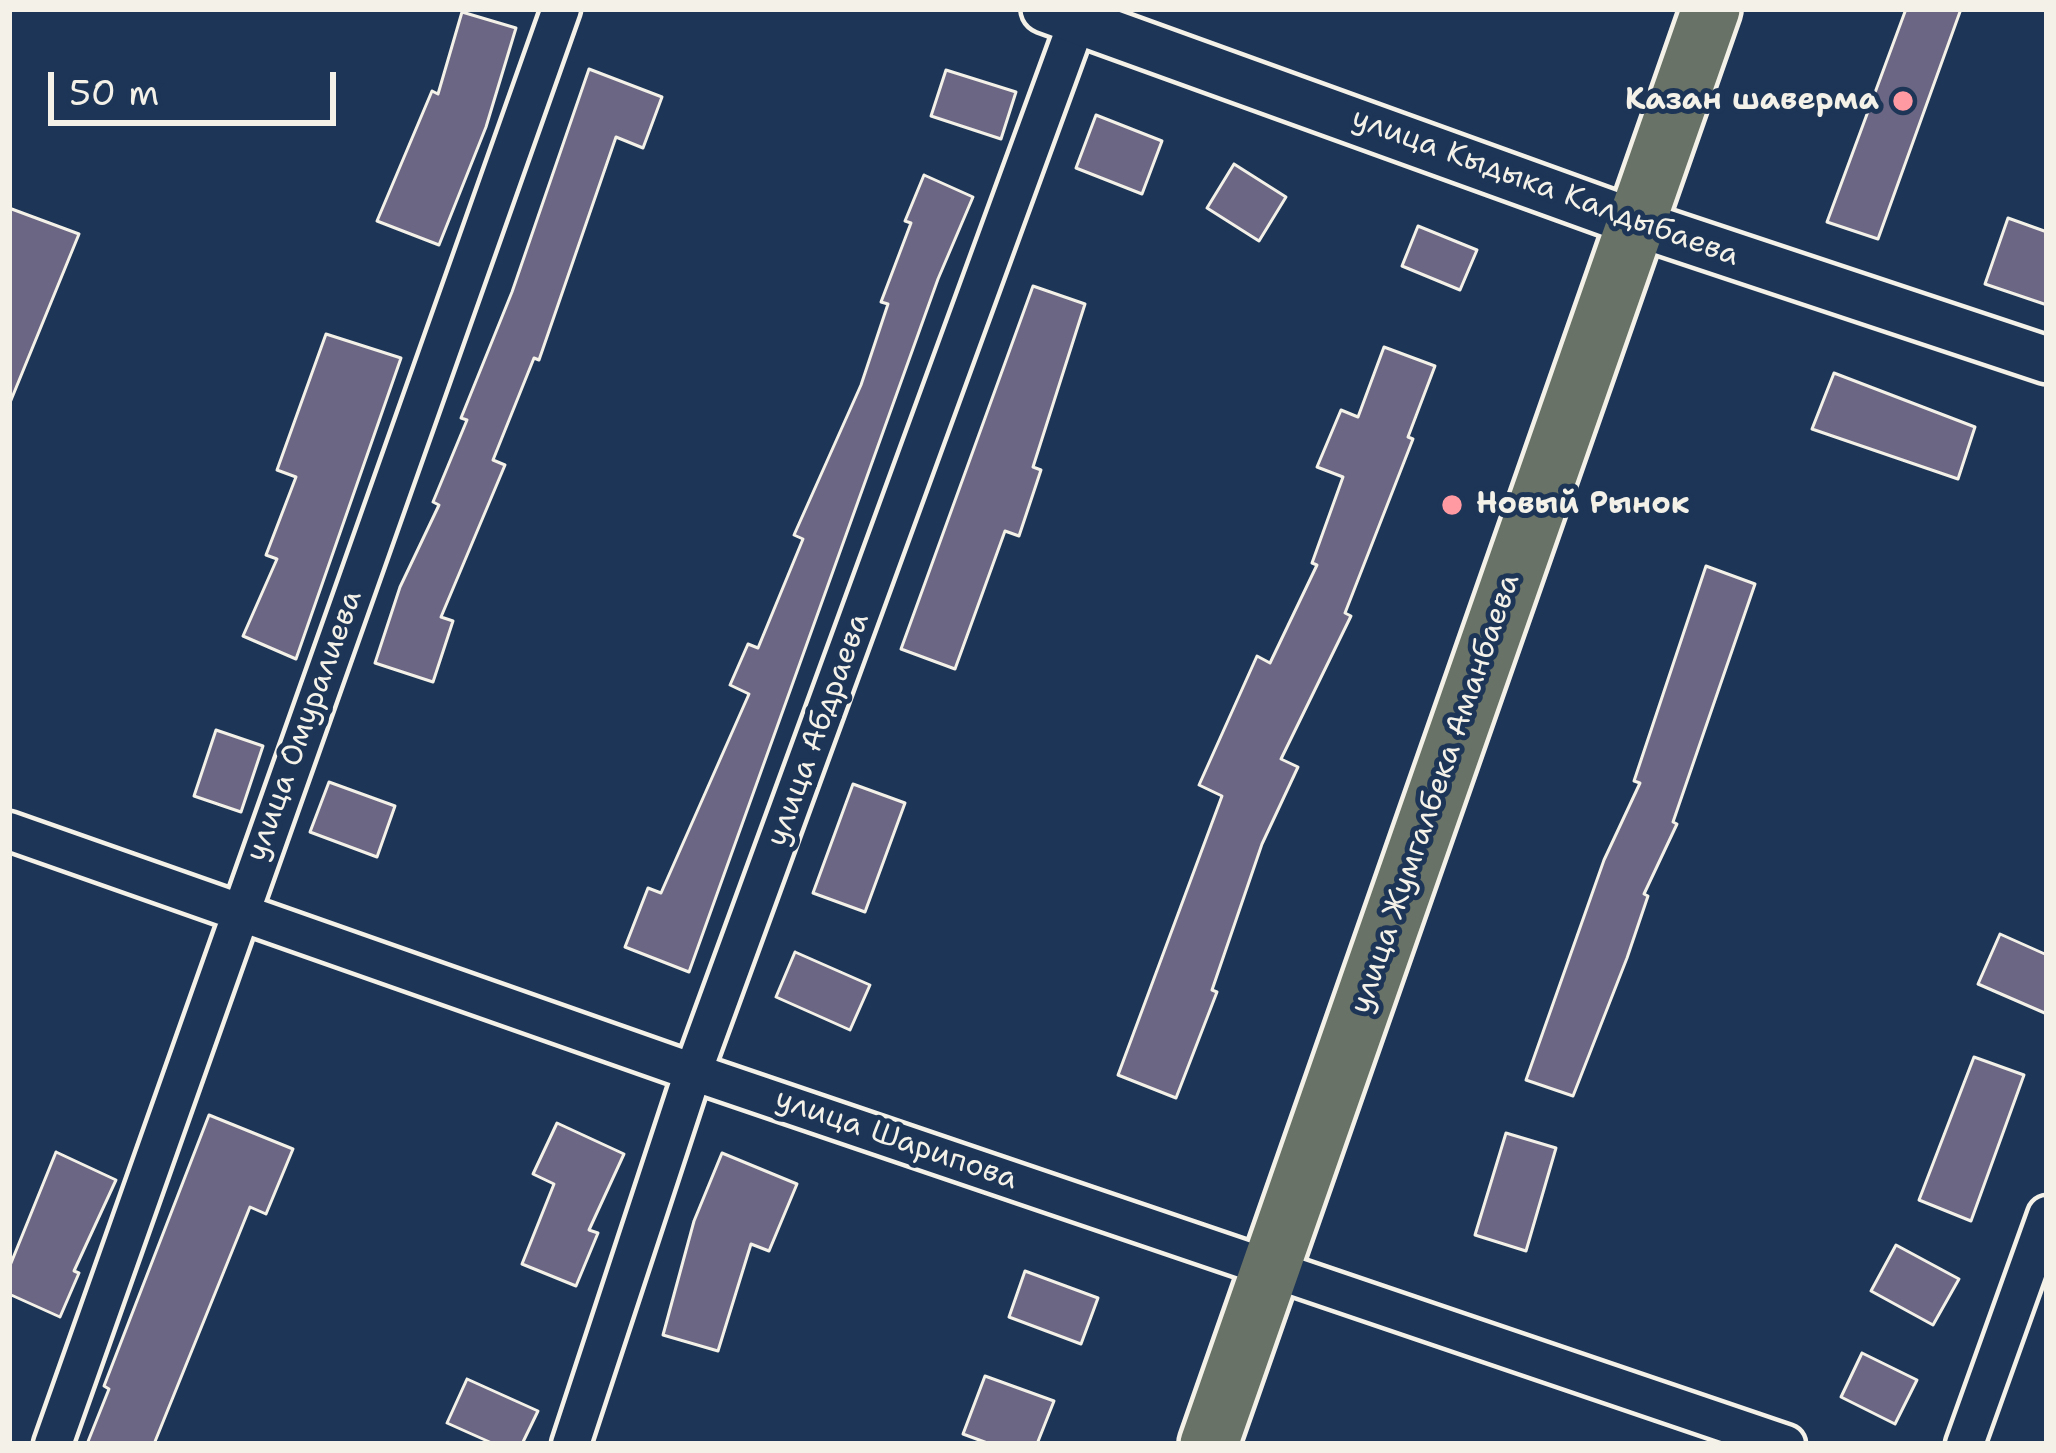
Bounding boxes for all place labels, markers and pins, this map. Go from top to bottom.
place label: Казан шаверма [1625,83,1879,119]
marker: Казан шаверма [1890,88,1916,114]
place label: Новый Рынок [1476,487,1689,523]
marker: Новый Рынок [1439,492,1465,518]

